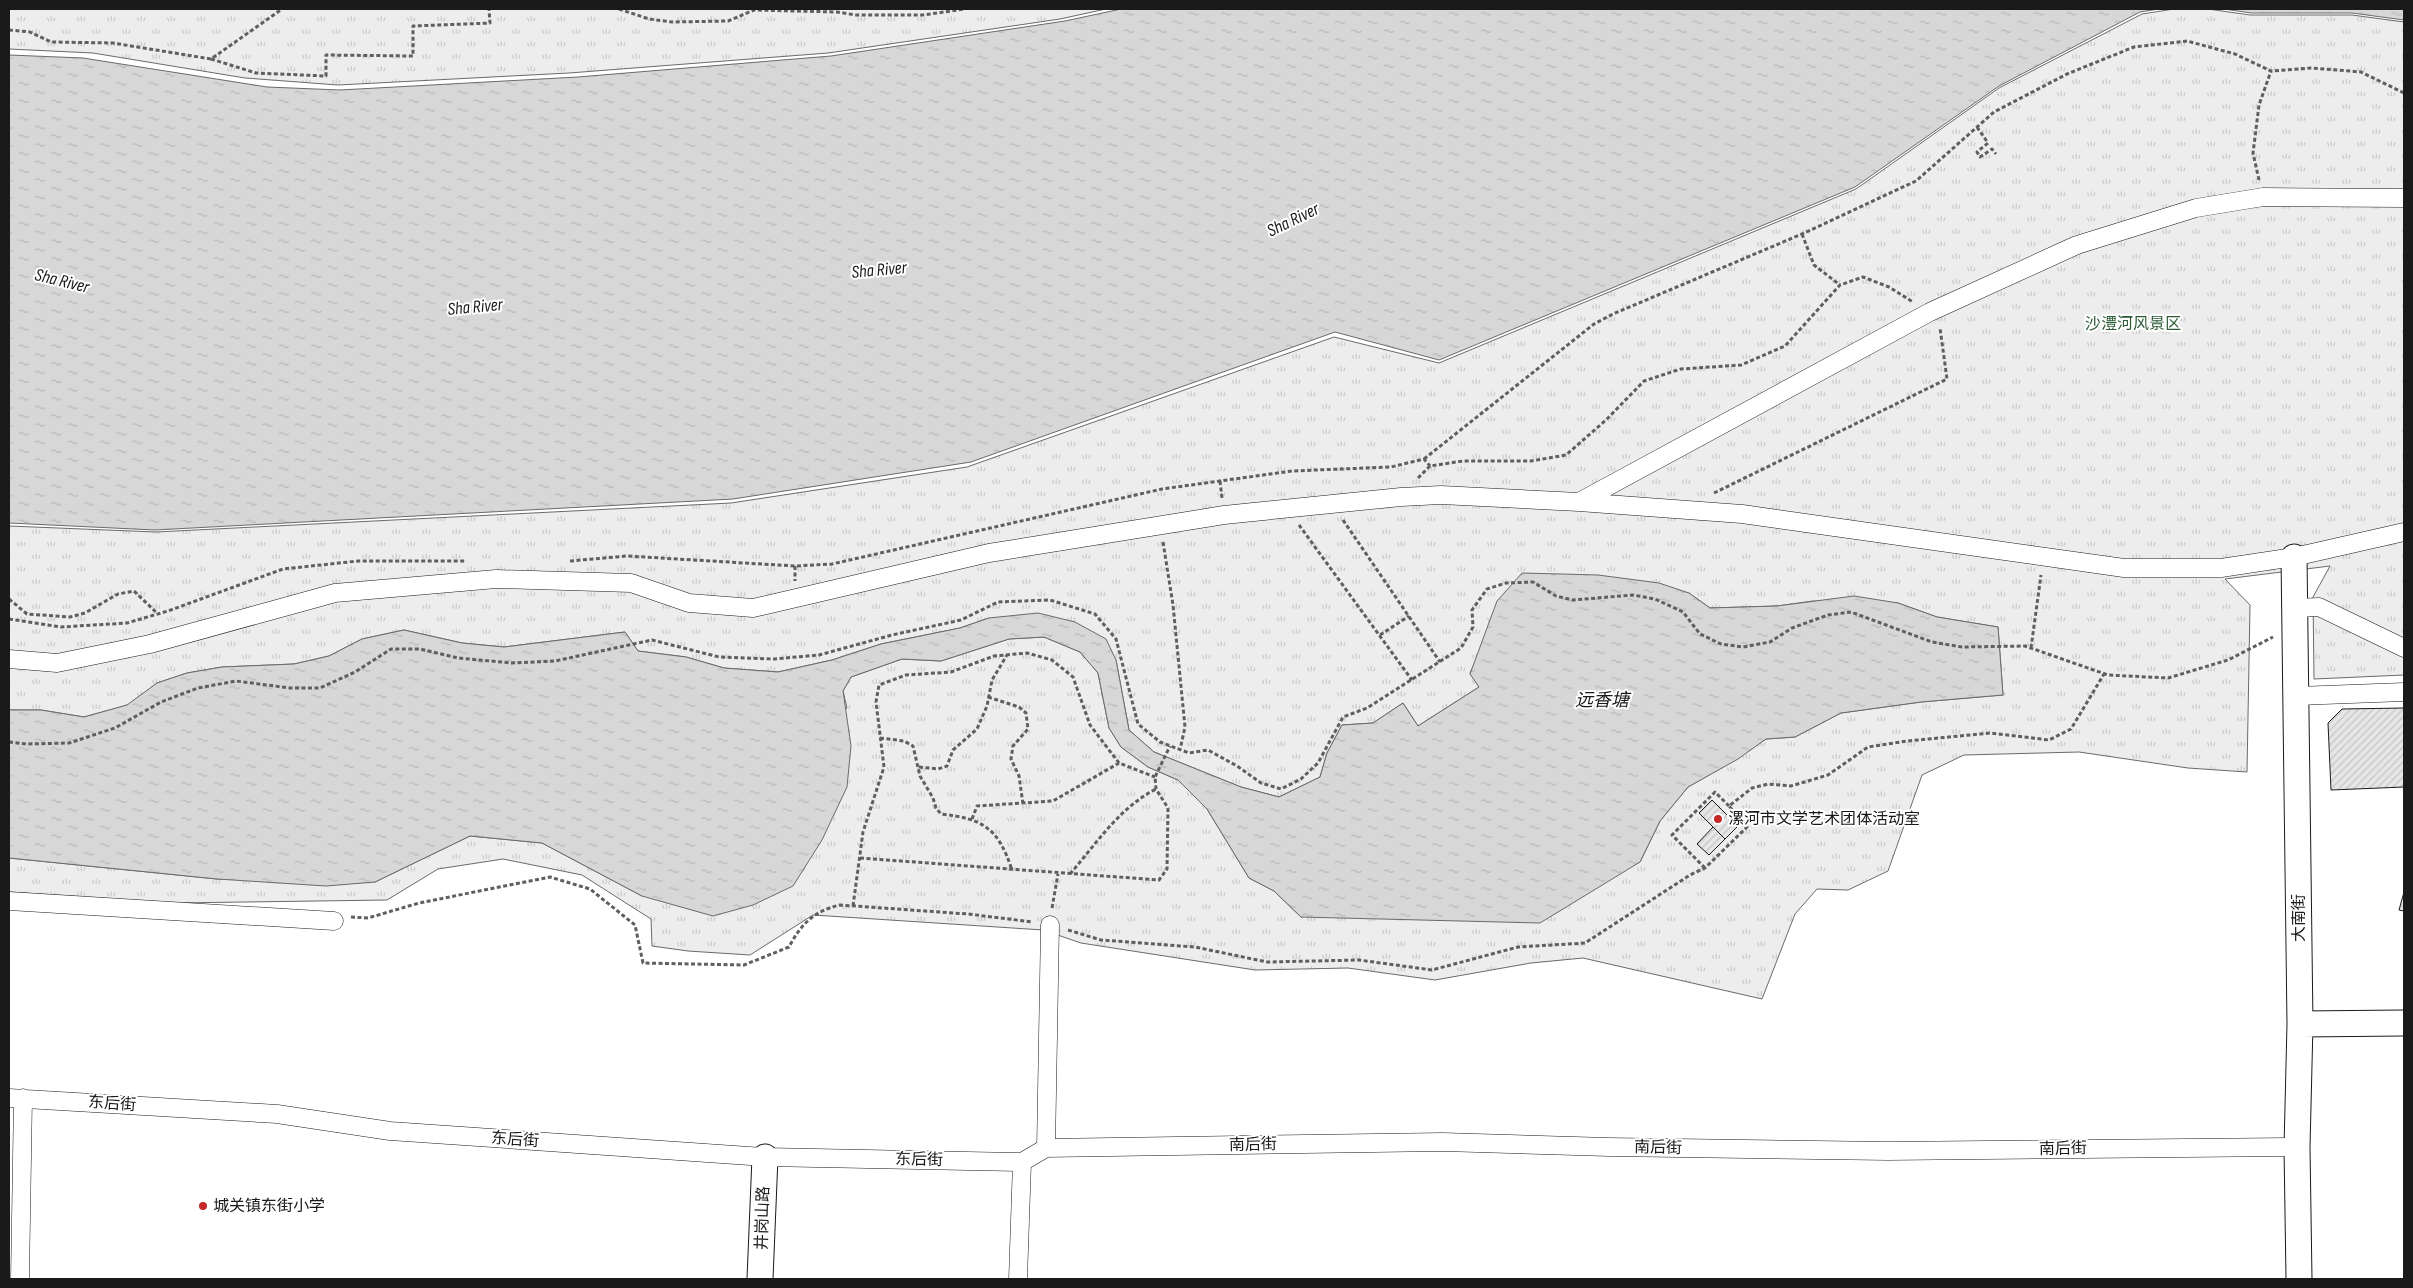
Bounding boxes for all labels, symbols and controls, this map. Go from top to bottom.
water label: Sha River [1264,198,1323,242]
water label: Sha River [851,257,908,283]
water label: Sha River [33,264,92,298]
water label: Sha River [447,294,504,320]
park label: 沙澧河风景区 [2085,315,2181,334]
water label: 远香塘 [1575,690,1632,711]
place label: 漯河市文学艺术团体活动室 [1728,810,1920,829]
marker: 漯河市文学艺术团体活动室 [1712,813,1724,825]
street label: 大南街 [2290,894,2309,942]
street label: 东后街 [87,1093,137,1115]
street label: 东后街 [490,1129,540,1151]
street label: 南后街 [1229,1135,1277,1155]
street label: 南后街 [1634,1138,1682,1158]
street label: 南后街 [2039,1139,2087,1159]
street label: 东后街 [895,1150,943,1170]
street label: 井岗山路 [752,1186,774,1250]
place label: 城关镇东街小学 [213,1197,325,1216]
marker: 城关镇东街小学 [197,1200,209,1212]

